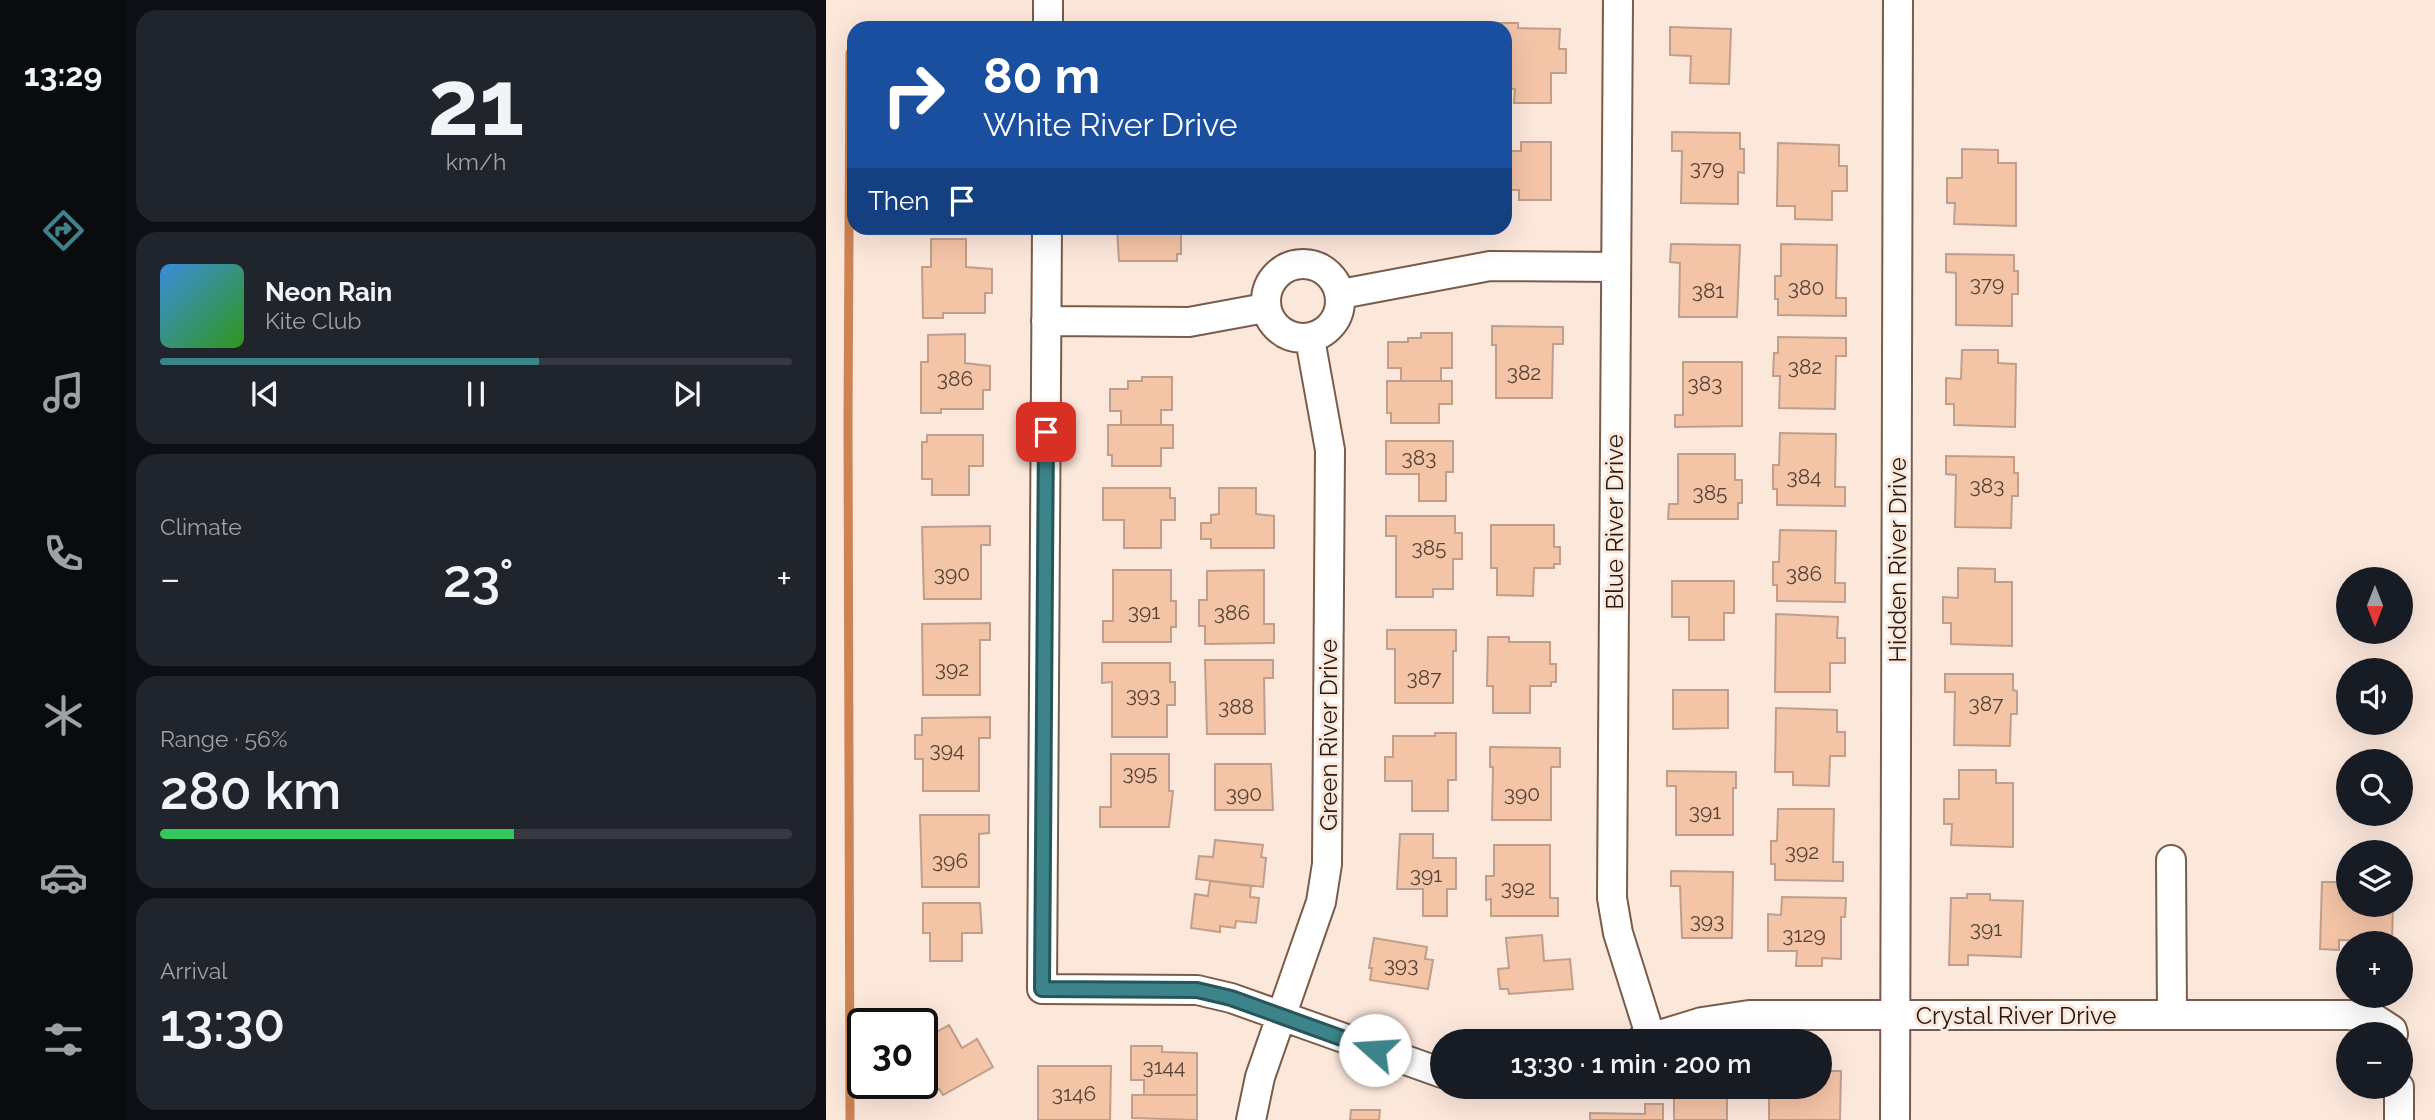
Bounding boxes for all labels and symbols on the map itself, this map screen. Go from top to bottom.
house number: 379 [1690,155,1724,180]
house number: 379 [1970,271,2004,296]
house number: 380 [1788,275,1824,300]
house number: 381 [1692,278,1724,303]
house number: 382 [1788,354,1822,379]
house number: 382 [1507,360,1541,385]
house number: 386 [937,366,973,391]
house number: 383 [1688,371,1722,396]
pin [1016,402,1076,462]
street label: Blue River Drive [1600,434,1629,610]
house number: 383 [1402,445,1436,470]
street label: Hidden River Drive [1883,457,1912,663]
house number: 384 [1786,464,1822,489]
house number: 383 [1970,473,2004,498]
house number: 385 [1692,480,1728,505]
house number: 385 [1411,535,1447,560]
house number: 390 [934,561,970,586]
house number: 386 [1786,561,1822,586]
north arrow [2336,567,2413,644]
house number: 391 [1128,599,1160,624]
house number: 386 [1214,600,1250,625]
street label: Green River Drive [1314,639,1343,831]
house number: 392 [935,656,969,681]
house number: 387 [1407,665,1442,690]
house number: 393 [1126,682,1160,707]
house number: 387 [1969,691,2004,716]
house number: 388 [1218,694,1254,719]
house number: 394 [930,737,965,762]
house number: 395 [1123,760,1157,785]
house number: 390 [1226,781,1262,806]
house number: 390 [1504,781,1540,806]
house number: 391 [1689,799,1721,824]
house number: 392 [1785,839,1819,864]
house number: 396 [932,848,968,873]
house number: 391 [1410,862,1442,887]
house number: 392 [1501,875,1535,900]
house number: 393 [1690,908,1724,933]
house number: 391 [1970,916,2002,941]
house number: 3129 [1782,922,1826,947]
house number: 393 [1384,952,1418,977]
street label: Crystal River Drive [1916,1001,2116,1030]
speed limit sign: 30 [847,1008,938,1099]
position arrow [1338,1013,1412,1087]
house number: 3144 [1142,1054,1186,1079]
house number: 3146 [1052,1081,1096,1106]

